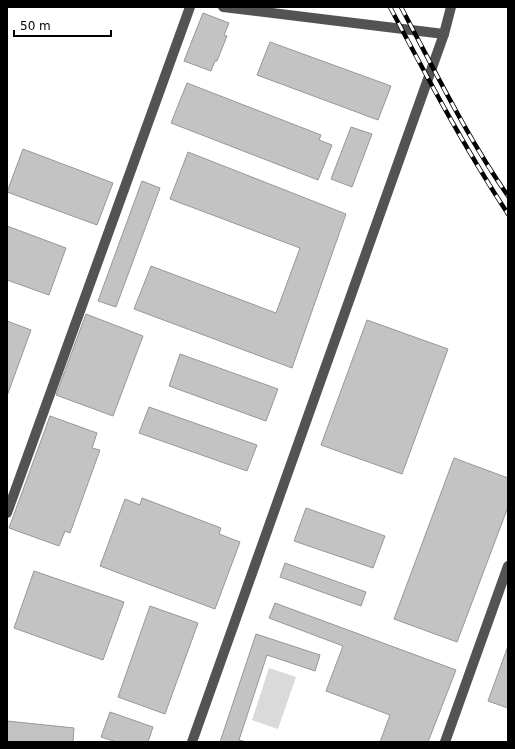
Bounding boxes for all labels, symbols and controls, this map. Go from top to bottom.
scale bar [14,12,111,38]
text: 50 m [20,19,51,33]

